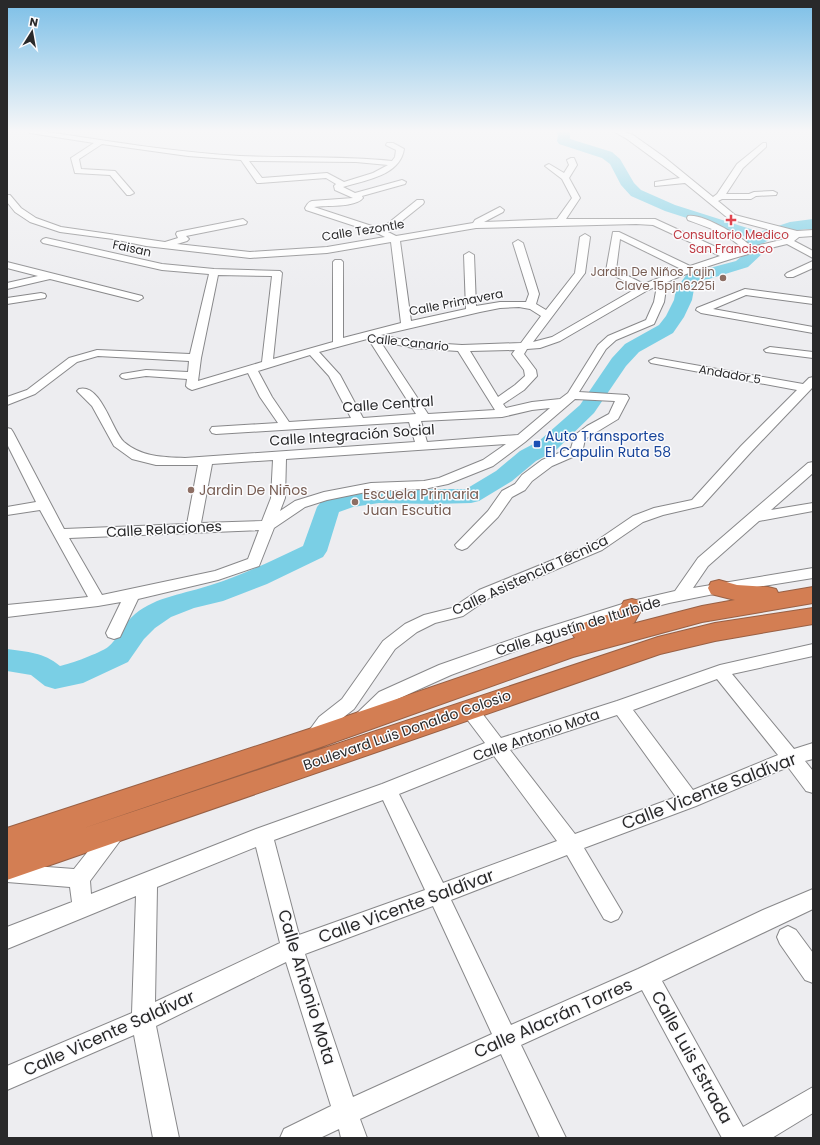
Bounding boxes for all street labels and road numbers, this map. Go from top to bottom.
street label: Calle Tezontle [320,215,406,245]
street label: Faisan [111,236,153,260]
street label: Calle Primavera [407,285,505,319]
street label: Calle Canario [366,329,450,355]
street label: Andador 5 [697,360,763,388]
street label: Calle Central [342,391,434,417]
street label: Calle Integración Social [269,419,435,451]
street label: Calle Relaciones [106,516,222,542]
street label: Calle Asistencia Técnica [449,530,611,620]
street label: Calle Agustín de Iturbide [493,591,663,661]
street label: Boulevard Luis Donaldo Colosio [300,685,514,775]
street label: Calle Antonio Mota [470,704,602,766]
street label: Calle Vicente Saldívar [618,747,800,835]
street label: Calle Vicente Saldívar [315,863,497,949]
street label: Calle Antonio Mota [272,906,342,1068]
street label: Calle Alacrán Torres [470,972,636,1064]
street label: Calle Vicente Saldívar [19,984,199,1082]
street label: Calle Luis Estrada [646,986,738,1128]

